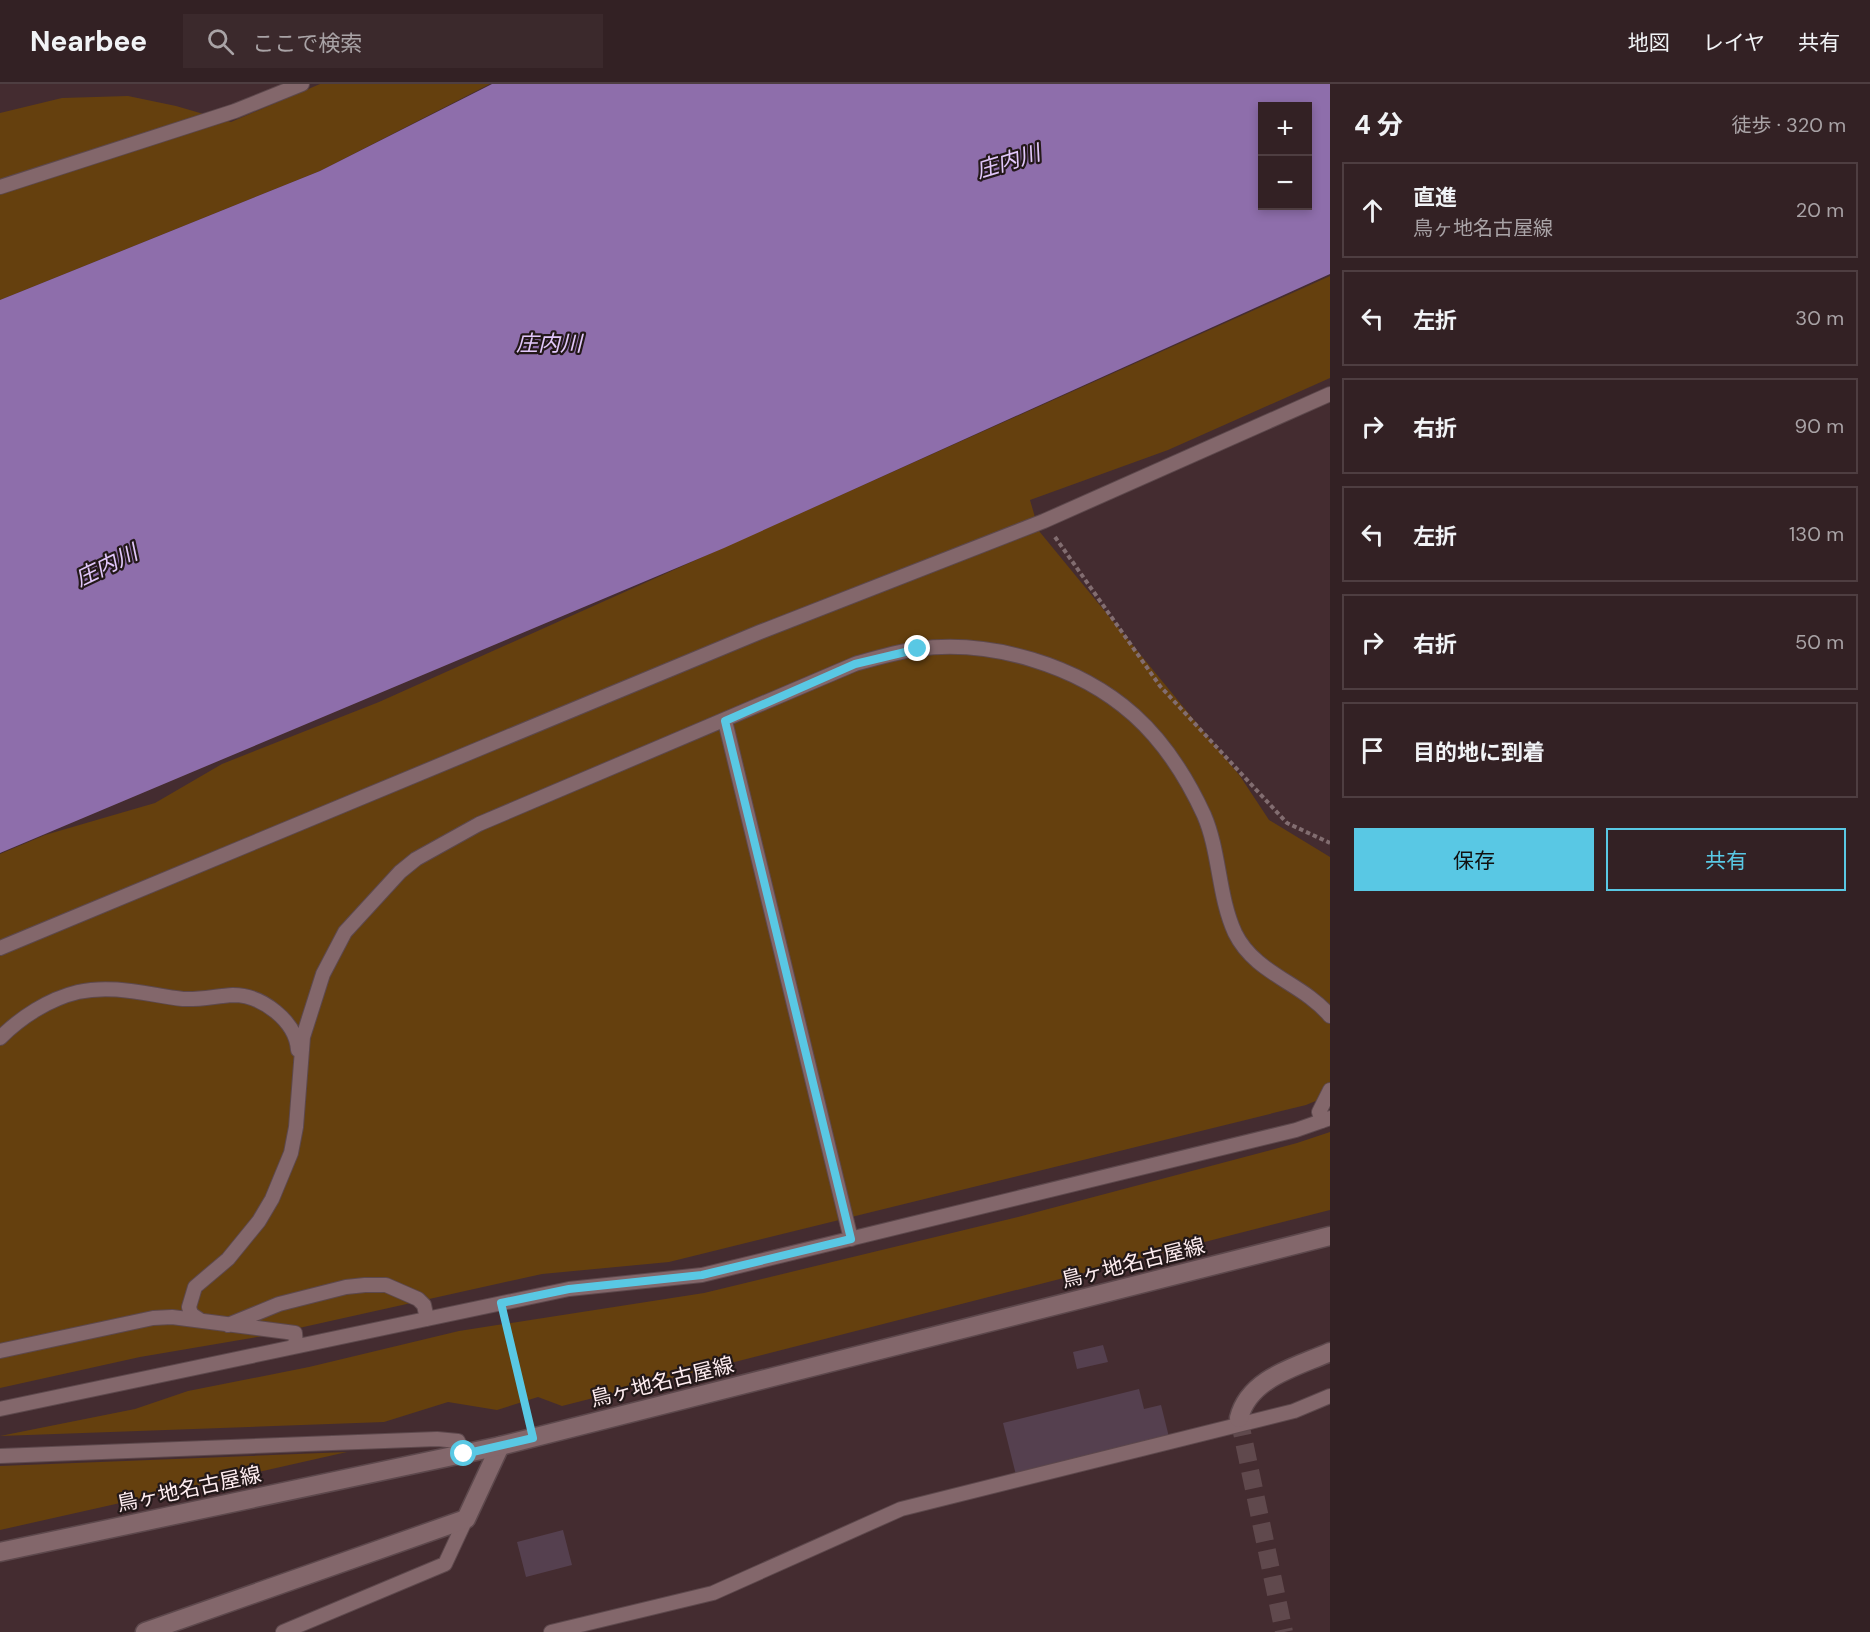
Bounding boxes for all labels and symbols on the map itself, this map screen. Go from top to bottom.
water label: 庄内川 [972,137,1046,185]
water label: 庄内川 [516,329,584,358]
water label: 庄内川 [70,537,144,593]
route end [904,635,930,661]
street label: 鳥ヶ地名古屋線 [1058,1232,1208,1294]
street label: 鳥ヶ地名古屋線 [587,1351,737,1413]
route start [450,1440,476,1466]
street label: 鳥ヶ地名古屋線 [114,1460,264,1518]

